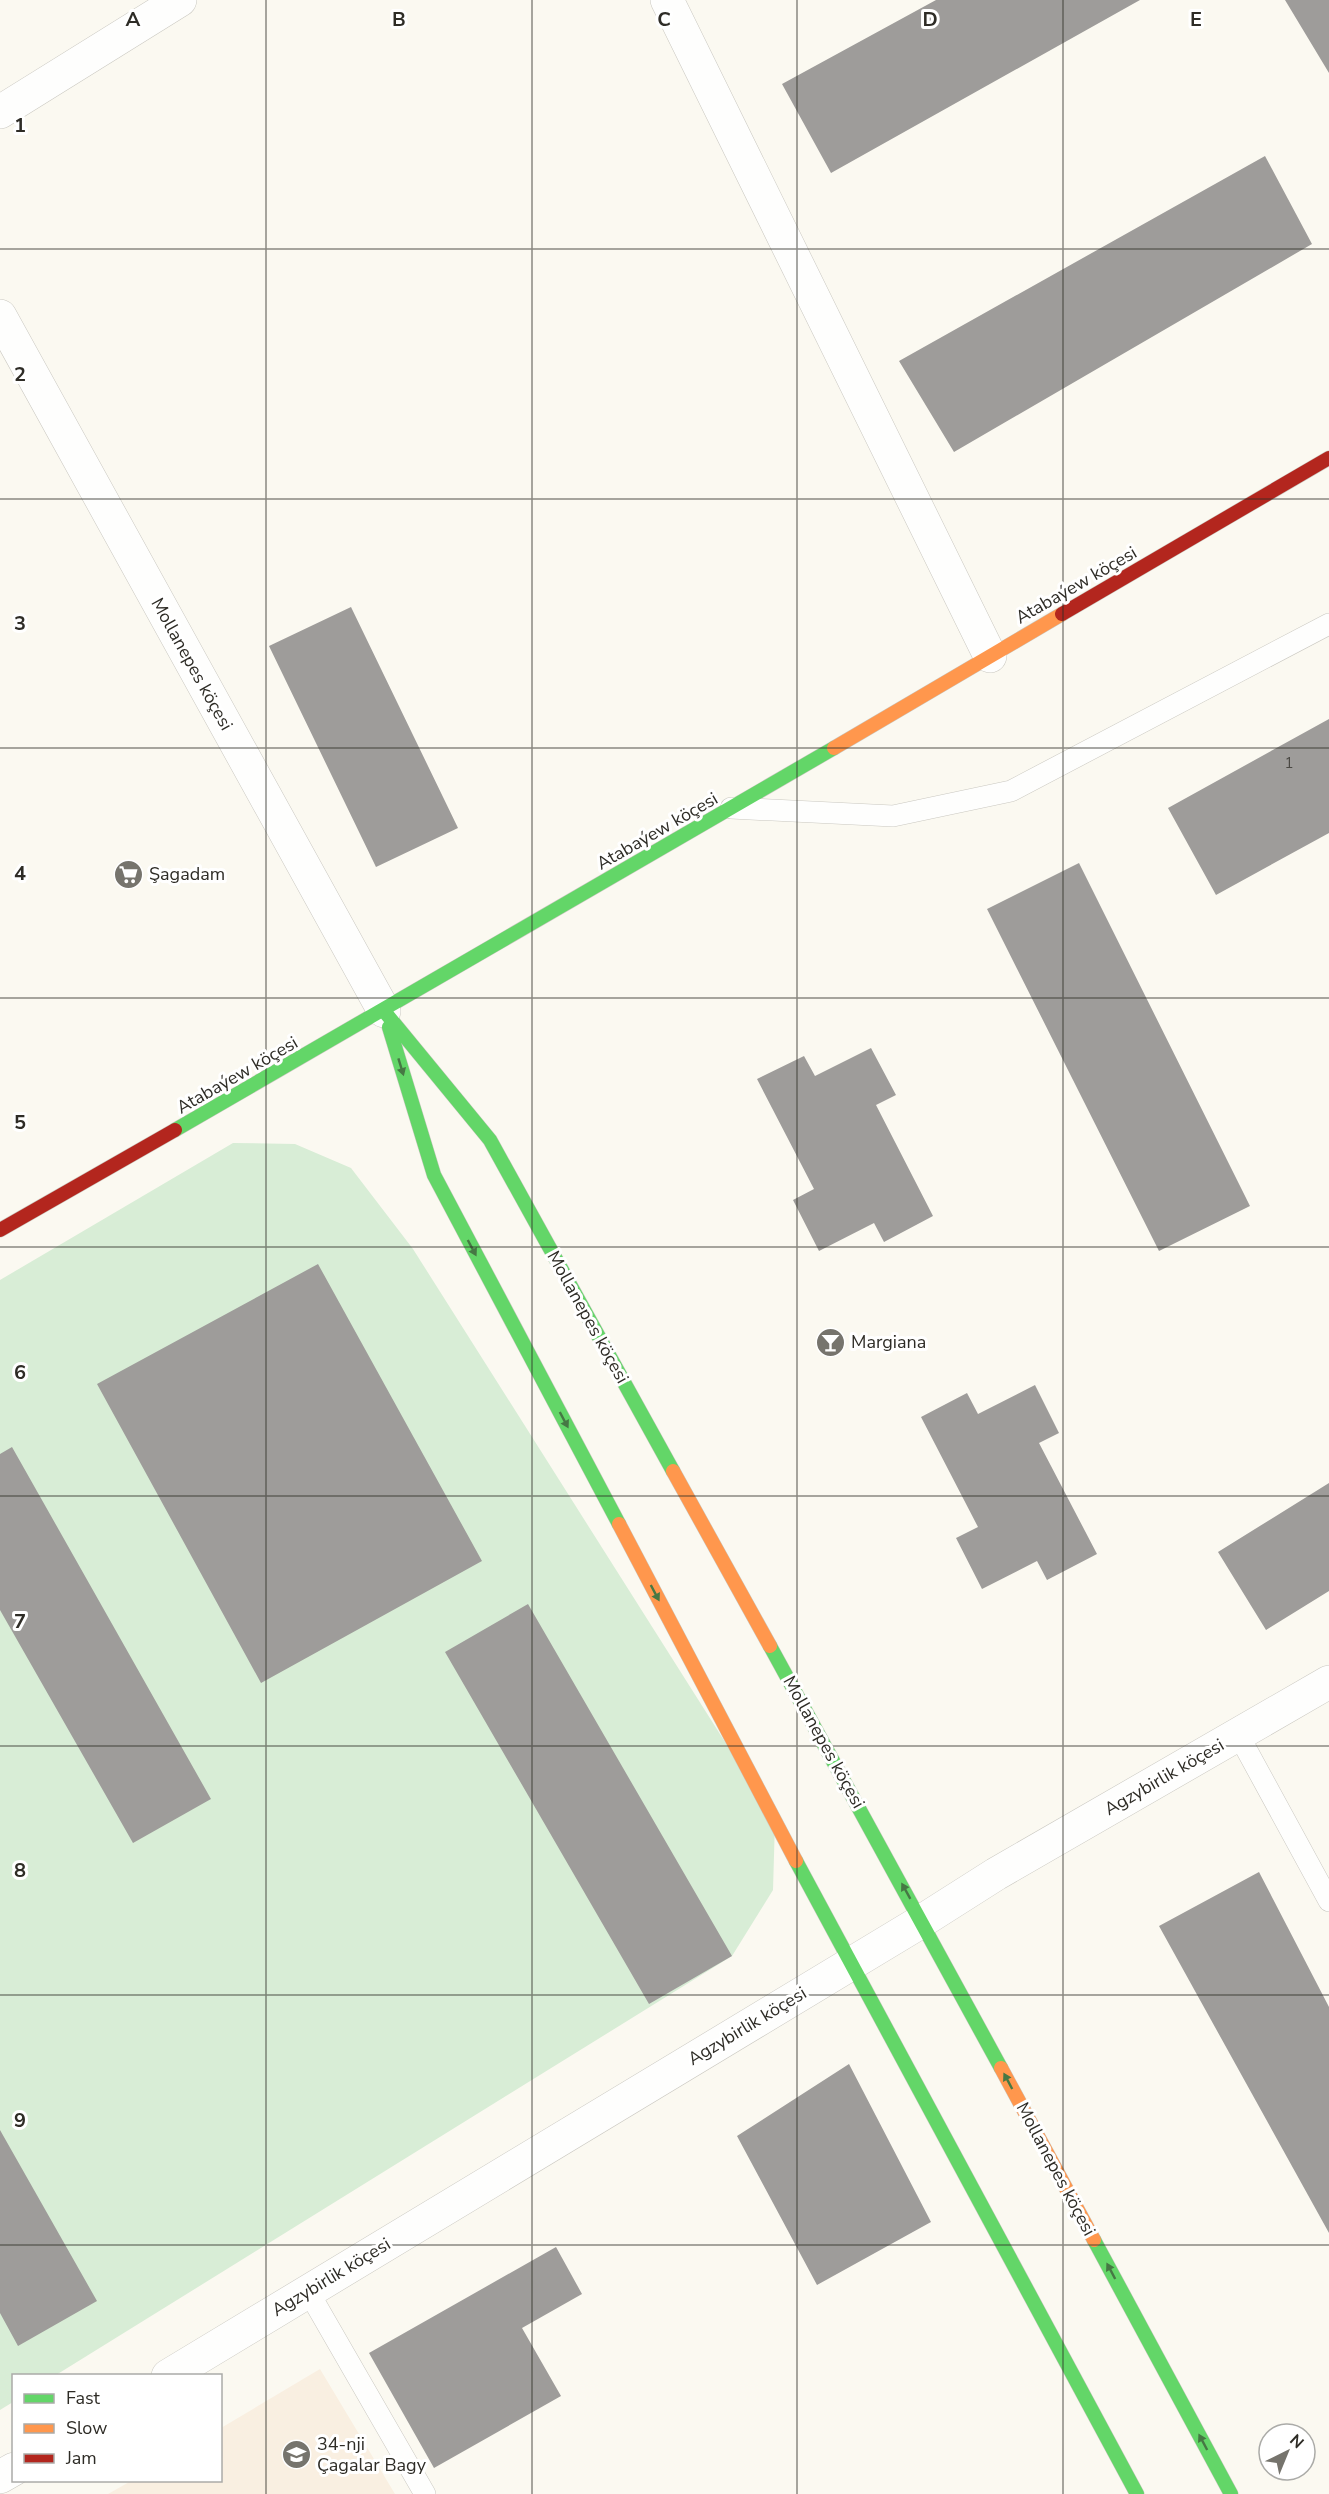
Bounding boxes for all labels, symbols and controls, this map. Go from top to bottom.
text: A [126,6,141,33]
text: B [392,6,406,33]
text: C [657,6,671,33]
text: D [922,6,938,33]
text: E [1190,6,1202,33]
text: 1 [14,112,26,139]
text: 2 [14,361,26,388]
street label: Atabaýew köçesi [1011,541,1141,629]
street label: Mollanepes köçesi [146,593,238,735]
text: 3 [14,610,26,637]
house number: 1 [1284,753,1294,773]
street label: Atabaýew köçesi [592,787,722,875]
supermarket icon: Şagadam [112,858,144,890]
text: 4 [14,860,26,887]
place label: Şagadam [149,862,225,886]
street label: Atabaýew köçesi [172,1031,302,1119]
one-way arrow [397,1058,406,1076]
text: 5 [14,1109,26,1136]
one-way arrow [467,1240,477,1257]
street label: Mollanepes köçesi [542,1246,634,1388]
bar icon: Margiana [814,1326,846,1358]
place label: Margiana [851,1330,926,1354]
text: 6 [14,1359,26,1386]
one-way arrow [558,1411,568,1429]
one-way arrow [650,1584,660,1601]
text: 7 [14,1608,26,1635]
street label: Mollanepes köçesi [778,1671,870,1813]
street label: Agzybirlik köçesi [1100,1733,1228,1821]
text: 8 [14,1857,26,1884]
one-way arrow [901,1882,911,1899]
street label: Agzybirlik köçesi [683,1981,811,2071]
one-way arrow [1004,2072,1013,2089]
street label: Mollanepes köçesi [1011,2098,1101,2240]
text: 9 [14,2107,26,2134]
street label: Agzybirlik köçesi [267,2232,395,2322]
one-way arrow [1106,2262,1116,2279]
legend [12,2374,222,2482]
text: Fast [66,2386,101,2410]
text: Slow [66,2416,107,2440]
north arrow [1257,2422,1317,2482]
text: N [1285,2430,1308,2454]
place label: 34-nji Çagalar Bagy [317,2432,427,2477]
one-way arrow [1198,2434,1208,2451]
school or university icon: 34-nji Çagalar Bagy [280,2438,312,2470]
text: Jam [65,2446,97,2470]

